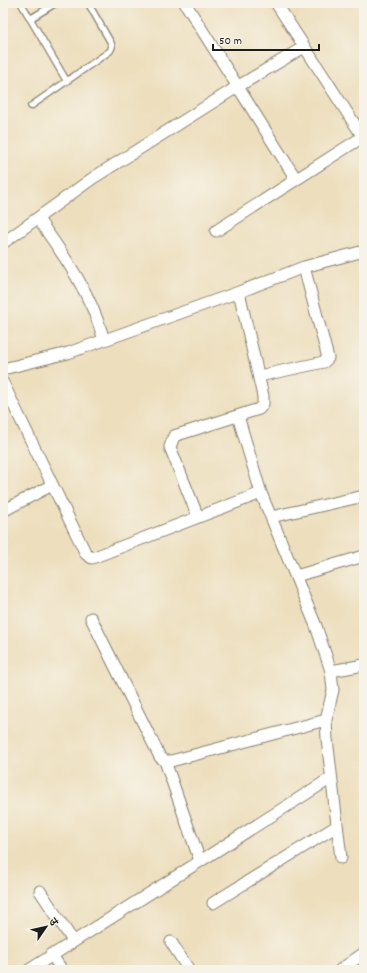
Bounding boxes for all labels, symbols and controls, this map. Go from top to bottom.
scale bar [213,26,319,52]
text: 50 m [219,33,242,50]
north arrow [26,907,66,947]
text: उ [44,915,61,930]

